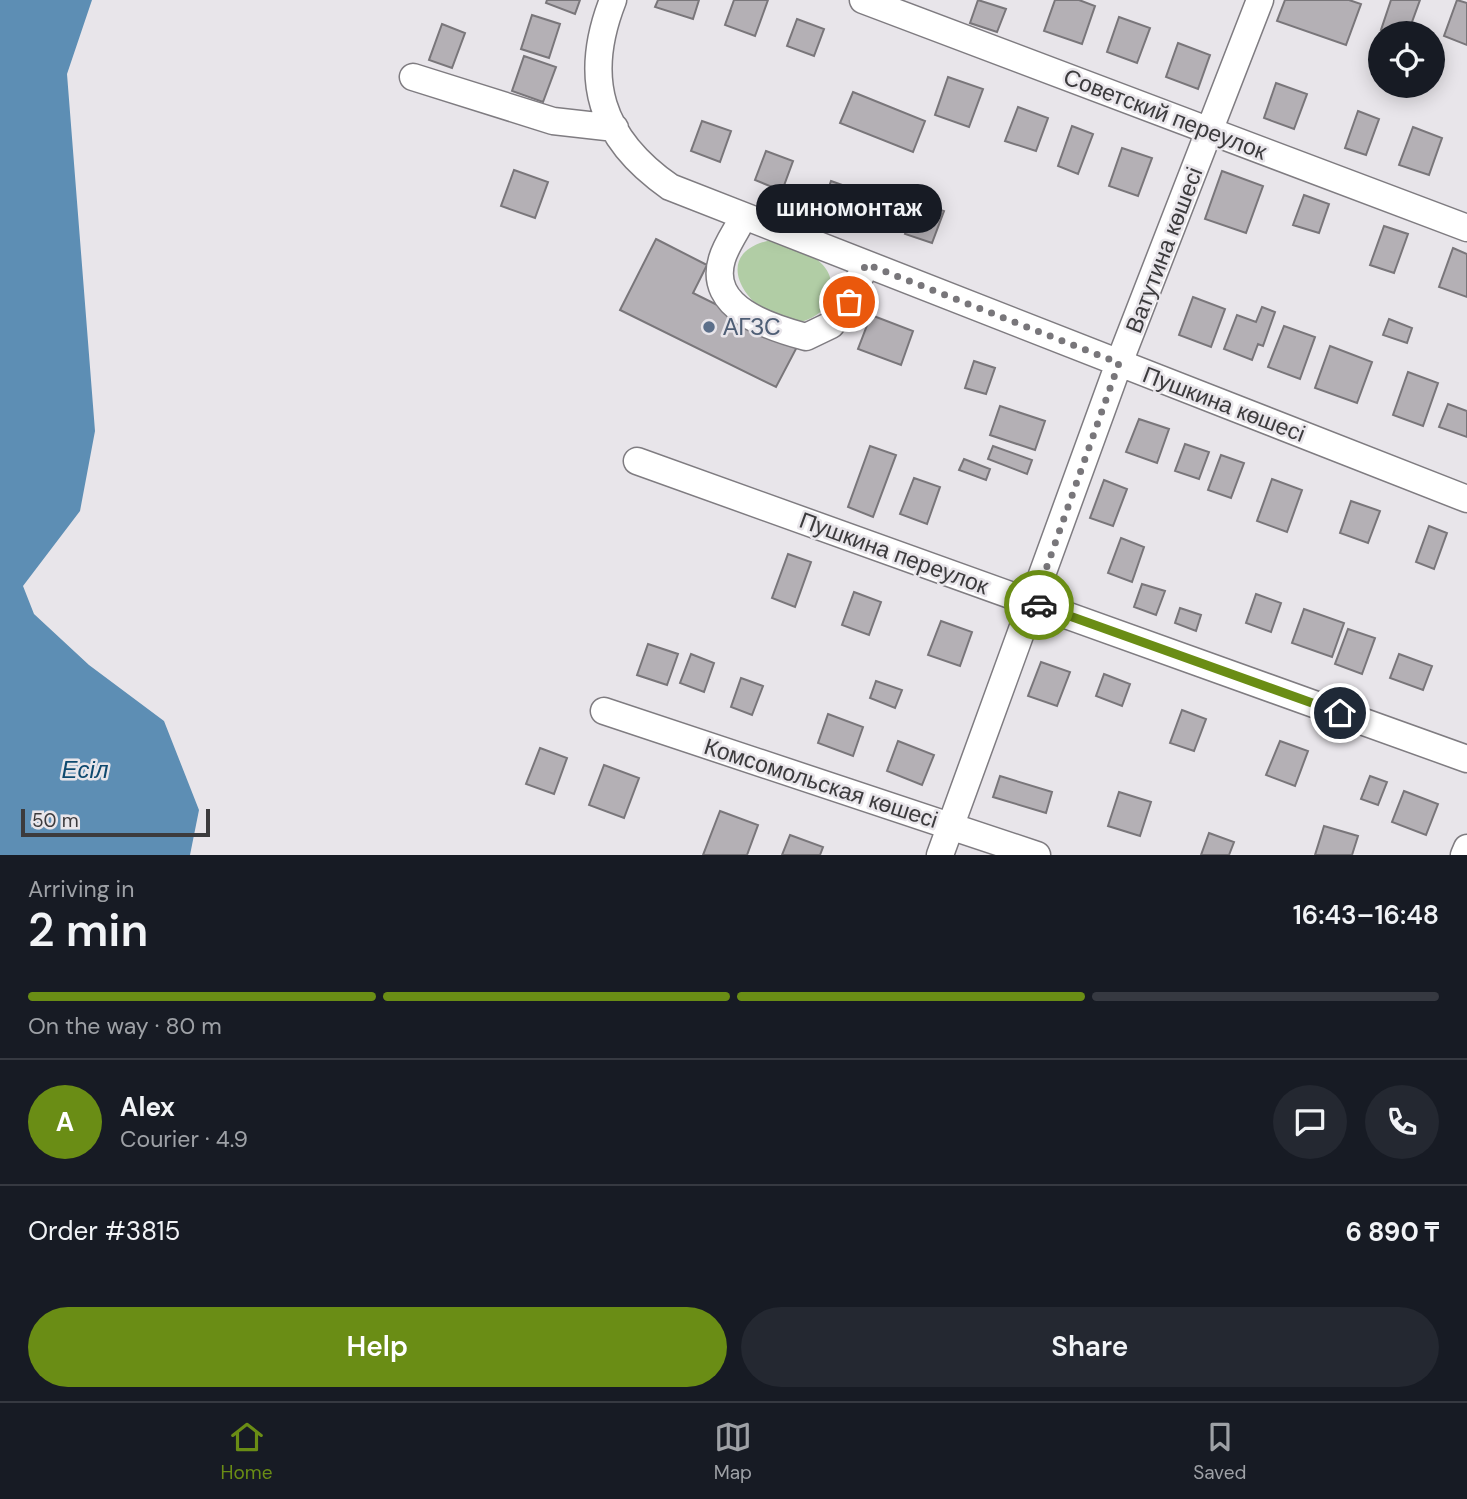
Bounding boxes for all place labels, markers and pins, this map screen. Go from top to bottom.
callout: шиномонтаж [756,183,942,232]
pin [819,272,879,332]
place label: АГЗС [723,312,781,342]
marker: АГЗС [701,319,717,335]
pin [1310,683,1370,743]

